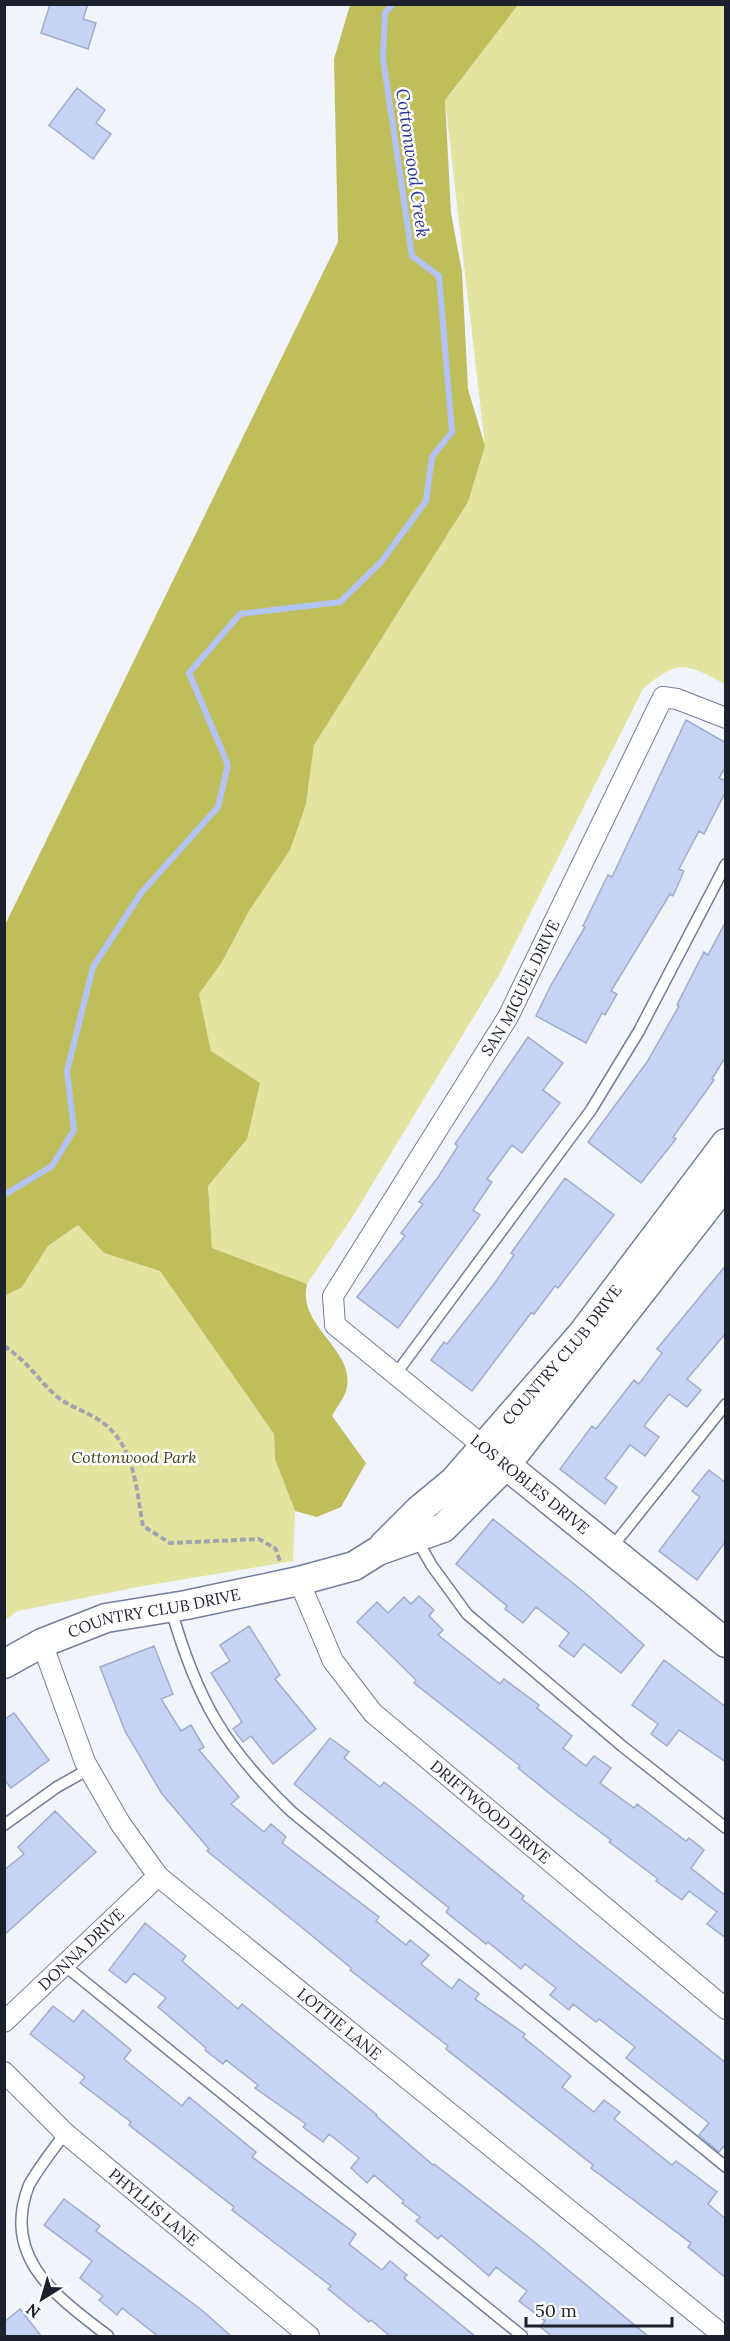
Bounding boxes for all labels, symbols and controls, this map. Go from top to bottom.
water label: Cottonwood Creek [391,87,435,239]
street label: SAN MIGUEL DRIVE [476,916,564,1059]
street label: COUNTRY CLUB DRIVE [497,1280,626,1429]
street label: LOS ROBLES DRIVE [466,1430,594,1538]
park label: Cottonwood Park [71,1447,197,1467]
street label: COUNTRY CLUB DRIVE [65,1584,242,1642]
street label: DRIFTWOOD DRIVE [426,1755,555,1868]
street label: DONNA DRIVE [34,1904,128,1994]
street label: LOTTIE LANE [293,1983,386,2064]
street label: PHYLLIS LANE [105,2164,203,2250]
north arrow [12,2269,72,2329]
scale bar [526,2290,672,2328]
text: N [22,2299,44,2323]
text: 50 m [535,2299,577,2322]

